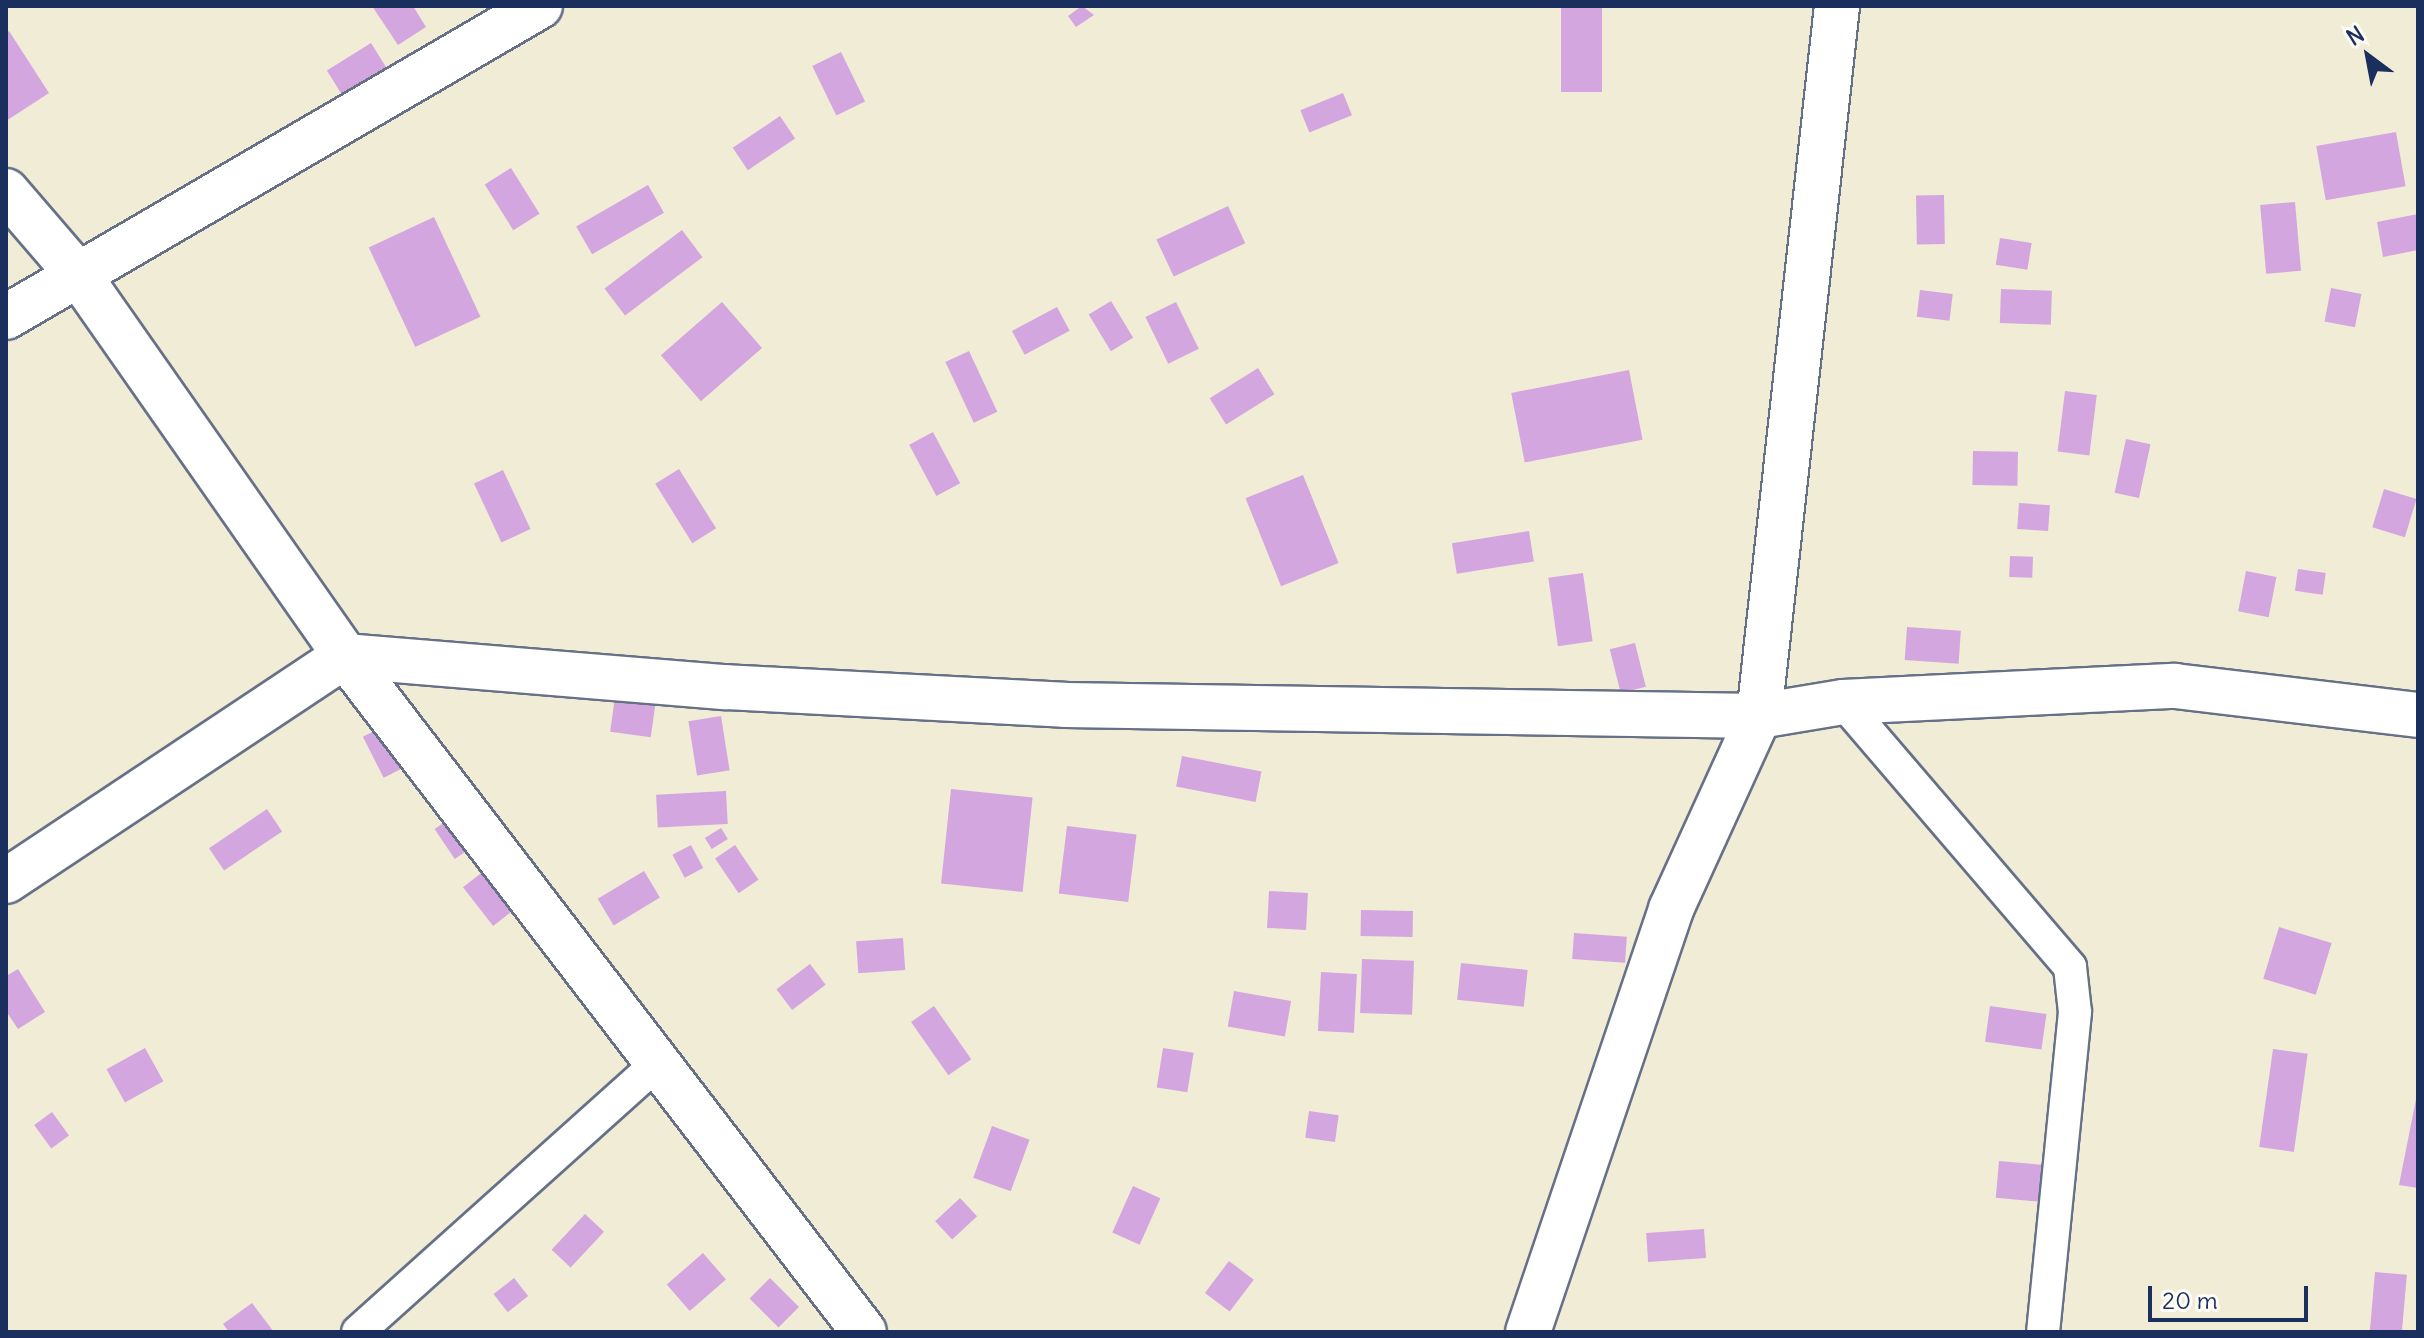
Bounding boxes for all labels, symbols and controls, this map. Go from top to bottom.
north arrow [2328,16,2408,96]
text: N [2341,20,2369,52]
scale bar [2152,1270,2312,1320]
text: 20 m [2162,1285,2218,1315]

